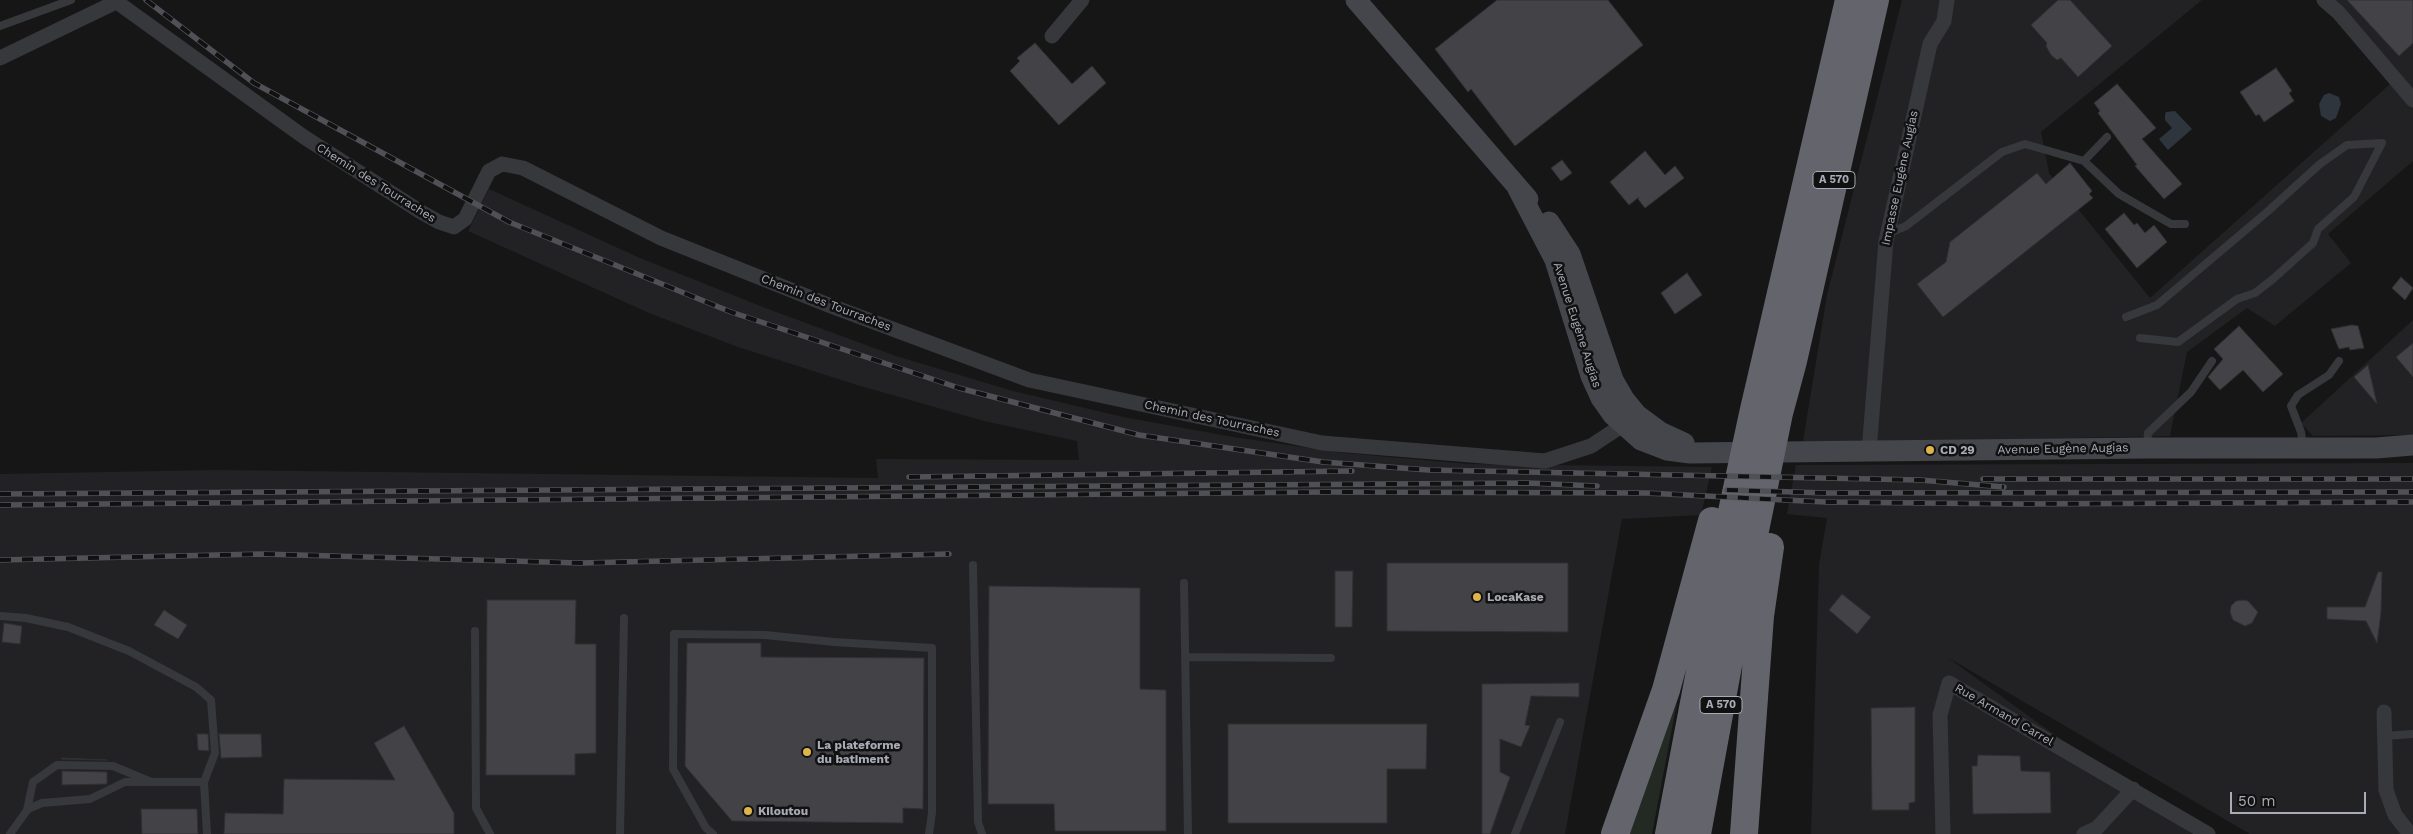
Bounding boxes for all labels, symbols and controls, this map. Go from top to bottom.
street label: Impasse Eugène Augias [1879,109,1921,247]
street label: Chemin des Tourraches [314,140,438,226]
road number: A 570 [1813,172,1855,188]
street label: Avenue Eugène Augias [1550,260,1604,390]
street label: Chemin des Tourraches [759,272,893,334]
street label: Chemin des Tourraches [1143,398,1281,440]
street label: Avenue Eugène Augias [1997,441,2129,457]
place label: CD 29 [1940,443,1975,457]
marker: CD 29 [1924,444,1936,456]
place label: LocaKase [1487,590,1544,604]
marker: LocaKase [1471,591,1483,603]
street label: Rue Armand Carrel [1952,681,2056,749]
road number: A 570 [1700,696,1742,714]
place label: La plateforme du batiment [817,738,901,766]
marker: La plateforme du batiment [801,746,813,758]
scale bar [2233,782,2369,814]
text: 50 m [2238,792,2275,810]
place label: Kiloutou [758,804,808,818]
marker: Kiloutou [742,805,754,817]

